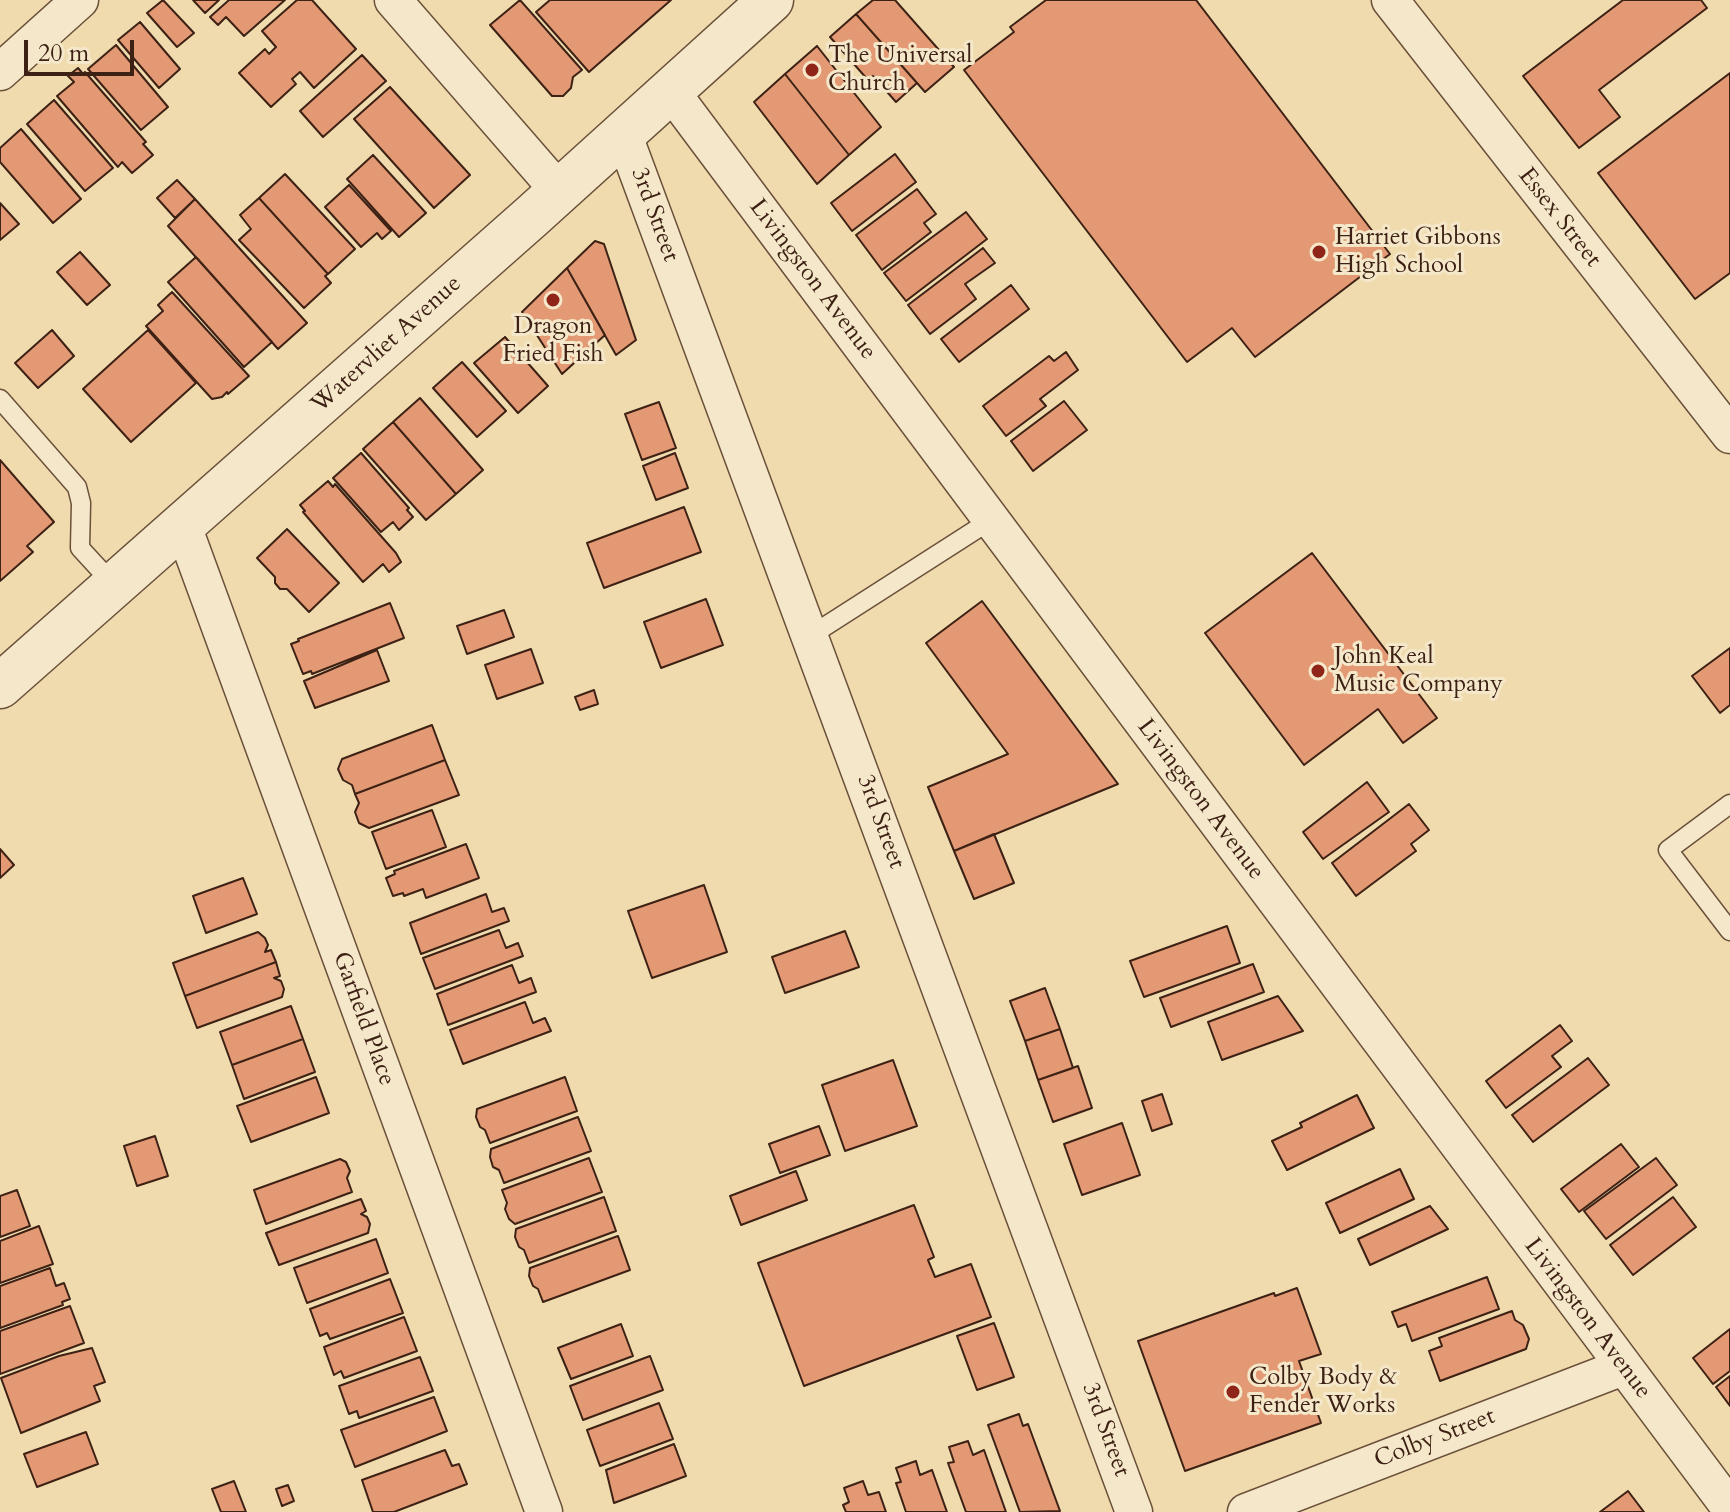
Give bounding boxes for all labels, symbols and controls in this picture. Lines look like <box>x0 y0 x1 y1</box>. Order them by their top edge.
scale bar <box>28 24 138 74</box>
text: 20 m <box>38 37 89 70</box>
place label: The Universal Church <box>828 42 972 98</box>
marker: The Universal Church <box>803 61 821 79</box>
street label: Essex Street <box>1511 163 1607 273</box>
street label: 3rd Street <box>624 164 684 266</box>
street label: Livingston Avenue <box>742 194 882 366</box>
place label: Harriet Gibbons High School <box>1335 224 1501 280</box>
marker: Harriet Gibbons High School <box>1310 243 1328 261</box>
street label: Watervliet Avenue <box>306 270 468 420</box>
marker: Dragon Fried Fish <box>544 291 562 309</box>
place label: Dragon Fried Fish <box>503 313 603 369</box>
place label: John Keal Music Company <box>1334 643 1503 699</box>
marker: John Keal Music Company <box>1309 662 1327 680</box>
street label: Livingston Avenue <box>1130 714 1270 886</box>
street label: 3rd Street <box>850 771 910 873</box>
street label: Garfield Place <box>325 948 401 1090</box>
street label: Livingston Avenue <box>1517 1233 1657 1405</box>
place label: Colby Body & Fender Works <box>1249 1364 1397 1420</box>
street label: 3rd Street <box>1075 1379 1135 1481</box>
marker: Colby Body & Fender Works <box>1224 1383 1242 1401</box>
street label: Colby Street <box>1370 1403 1500 1475</box>

